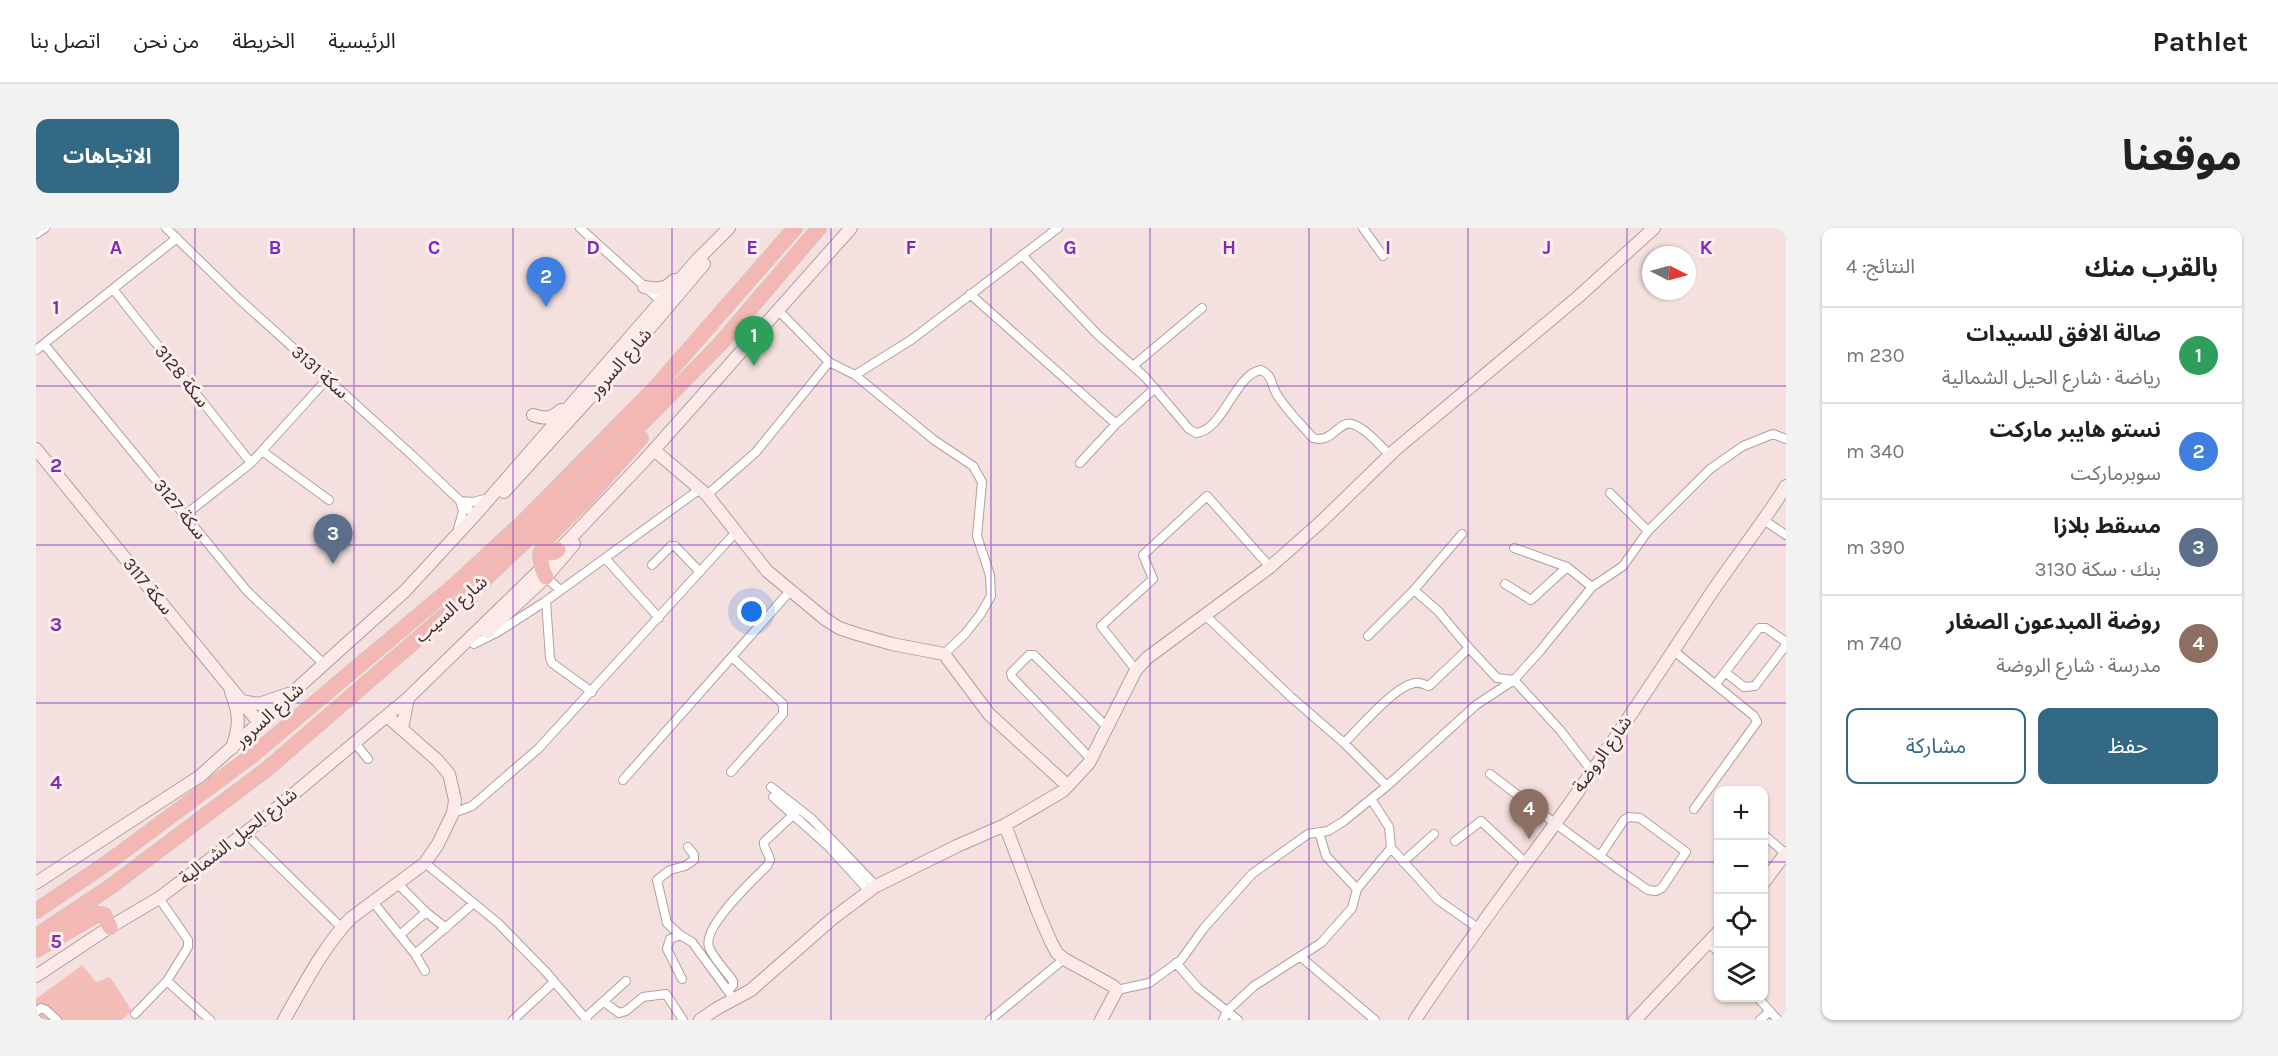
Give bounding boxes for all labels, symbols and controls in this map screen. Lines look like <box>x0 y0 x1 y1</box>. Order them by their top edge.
text: Pathlet <box>2152 25 2248 58</box>
text: اتصل بنا <box>30 29 101 53</box>
text: من نحن <box>134 29 199 53</box>
text: الخريطة <box>232 29 295 53</box>
text: الرئيسية <box>328 29 396 53</box>
button: الاتجاهات <box>36 119 179 193</box>
text: موقعنا <box>2122 131 2242 181</box>
text: A <box>110 236 123 259</box>
text: B <box>269 236 281 259</box>
text: C <box>428 236 440 259</box>
text: D <box>586 236 600 259</box>
text: E <box>746 236 758 259</box>
text: F <box>906 236 917 259</box>
text: G <box>1063 236 1077 259</box>
text: H <box>1222 236 1236 259</box>
text: I <box>1385 236 1391 259</box>
text: J <box>1543 236 1551 259</box>
text: K <box>1699 236 1713 259</box>
north arrow <box>1642 246 1696 300</box>
text: بالقرب منك <box>2085 252 2218 283</box>
text: النتائج: 4 <box>1846 255 1915 278</box>
pin: 2 <box>526 257 566 307</box>
text: 1 <box>52 296 60 319</box>
pin: 1 <box>734 316 774 366</box>
text: صالة الافق للسيدات <box>1966 321 2161 347</box>
street label: شارع السرور <box>583 324 659 405</box>
street label: سكة 3128 <box>150 340 214 412</box>
street label: سكة 3131 <box>287 341 353 403</box>
text: 230 m <box>1846 344 1905 367</box>
text: 1 <box>2195 344 2202 367</box>
text: رياضة · شارع الحيل الشمالية <box>1942 366 2161 389</box>
text: نستو هايبر ماركت <box>1990 417 2161 443</box>
text: 340 m <box>1846 440 1904 463</box>
text: 2 <box>2192 440 2205 463</box>
text: 2 <box>50 454 62 477</box>
text: سوبرماركت <box>2070 462 2161 485</box>
street label: سكة 3127 <box>149 474 211 544</box>
text: مسقط بلازا <box>2053 513 2161 539</box>
pin: 3 <box>314 514 352 564</box>
text: 390 m <box>1846 536 1905 559</box>
text: 3 <box>2192 536 2205 559</box>
street label: سكة 3117 <box>118 553 178 619</box>
text: بنك · سكة 3130 <box>2035 558 2161 581</box>
street label: شارع السيب <box>410 571 494 650</box>
your location <box>737 597 766 626</box>
text: روضة المبدعون الصغار <box>1946 609 2161 635</box>
text: 3 <box>50 613 62 636</box>
text: 740 m <box>1846 632 1902 655</box>
text: 4 <box>2193 632 2204 655</box>
text: مدرسة · شارع الروضة <box>1996 654 2161 677</box>
street label: شارع السرور <box>229 678 310 755</box>
button: مشاركة <box>1846 708 2026 784</box>
button: حفظ <box>2038 708 2218 784</box>
street label: شارع الروضة <box>1568 711 1639 798</box>
text: 4 <box>50 771 62 794</box>
street label: شارع الحيل الشمالية <box>175 783 303 891</box>
map controls <box>1714 786 1768 1002</box>
button: + <box>1714 786 1768 840</box>
pin: 4 <box>1510 790 1548 839</box>
button: − <box>1714 840 1768 894</box>
button: locate <box>1714 894 1768 948</box>
text: 5 <box>50 930 62 953</box>
button: layers <box>1714 948 1768 1002</box>

